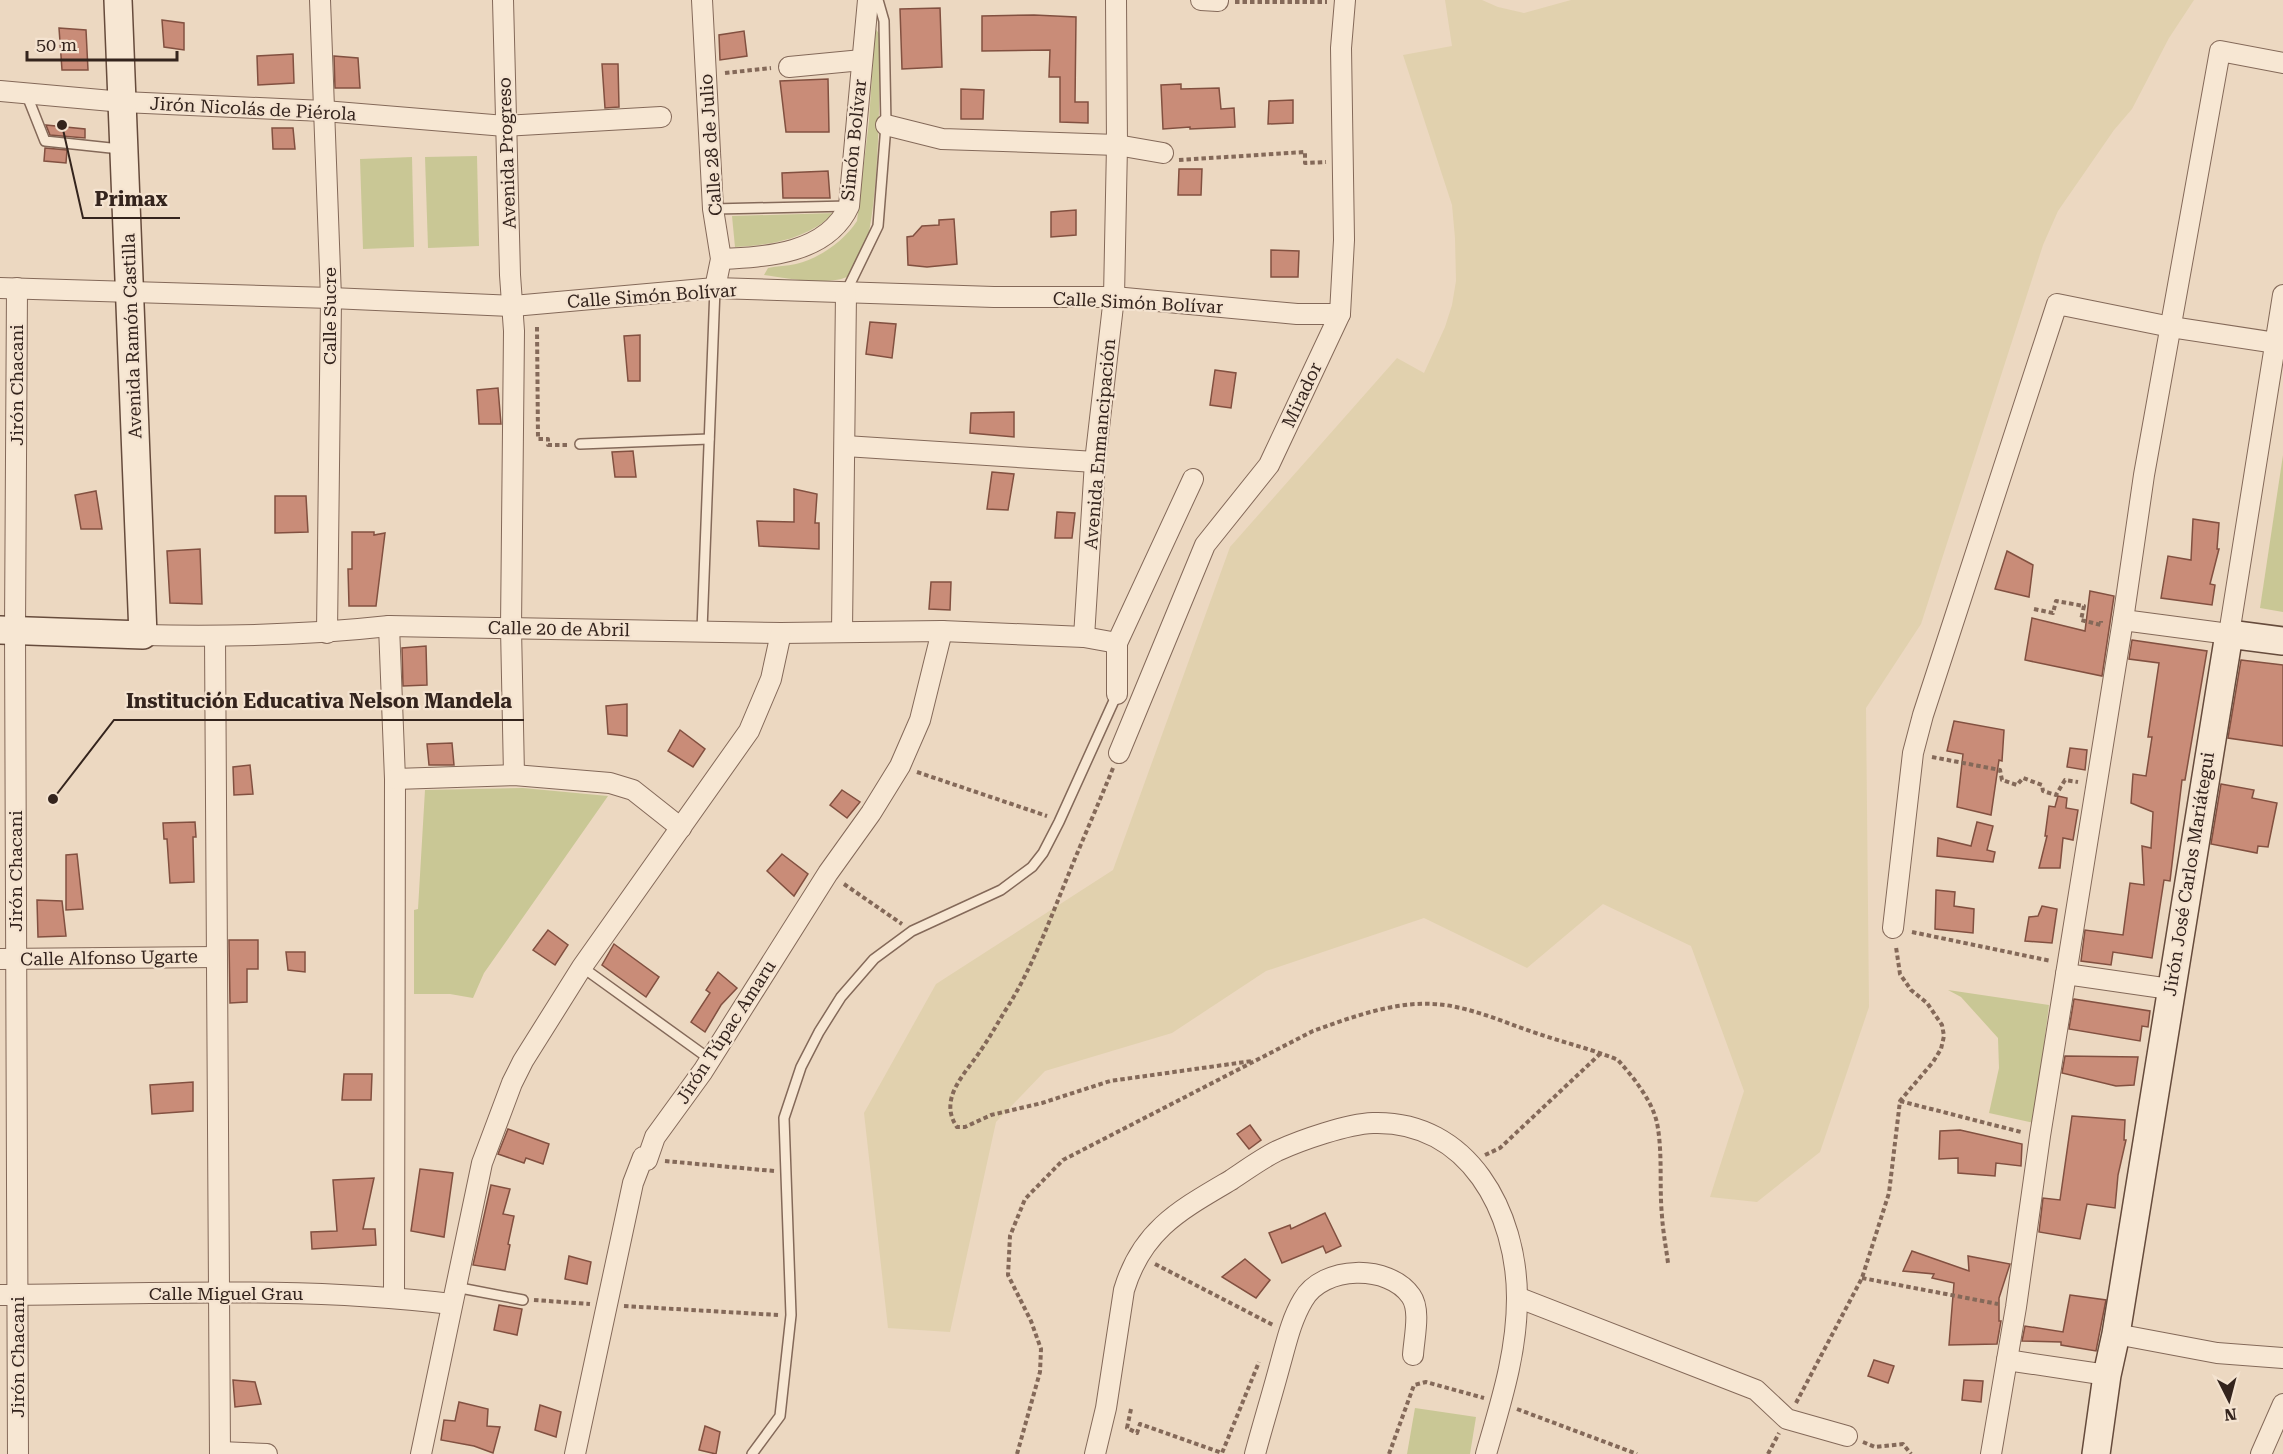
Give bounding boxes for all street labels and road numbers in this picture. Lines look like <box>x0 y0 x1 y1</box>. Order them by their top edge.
street label: Calle 28 de Julio <box>695 73 726 217</box>
street label: Avenida Progreso <box>493 77 520 229</box>
street label: Simón Bolívar <box>837 78 870 202</box>
street label: Jirón Nicolás de Piérola <box>149 93 357 124</box>
street label: Avenida Ramón Castilla <box>117 233 146 439</box>
street label: Calle Sucre <box>319 267 340 365</box>
street label: Calle Simón Bolívar <box>566 279 738 312</box>
street label: Calle Simón Bolívar <box>1052 288 1224 317</box>
street label: Jirón Chacani <box>6 324 27 446</box>
street label: Avenida Enmancipación <box>1080 337 1119 550</box>
street label: Mirador <box>1277 359 1326 431</box>
street label: Calle 20 de Abril <box>488 617 631 640</box>
street label: Jirón José Carlos Mariátegui <box>2159 750 2218 998</box>
street label: Jirón Chacani <box>5 810 26 932</box>
street label: Calle Alfonso Ugarte <box>20 945 198 970</box>
street label: Jirón Túpac Amaru <box>671 956 780 1107</box>
street label: Calle Miguel Grau <box>149 1283 303 1304</box>
street label: Jirón Chacani <box>7 1296 28 1418</box>

